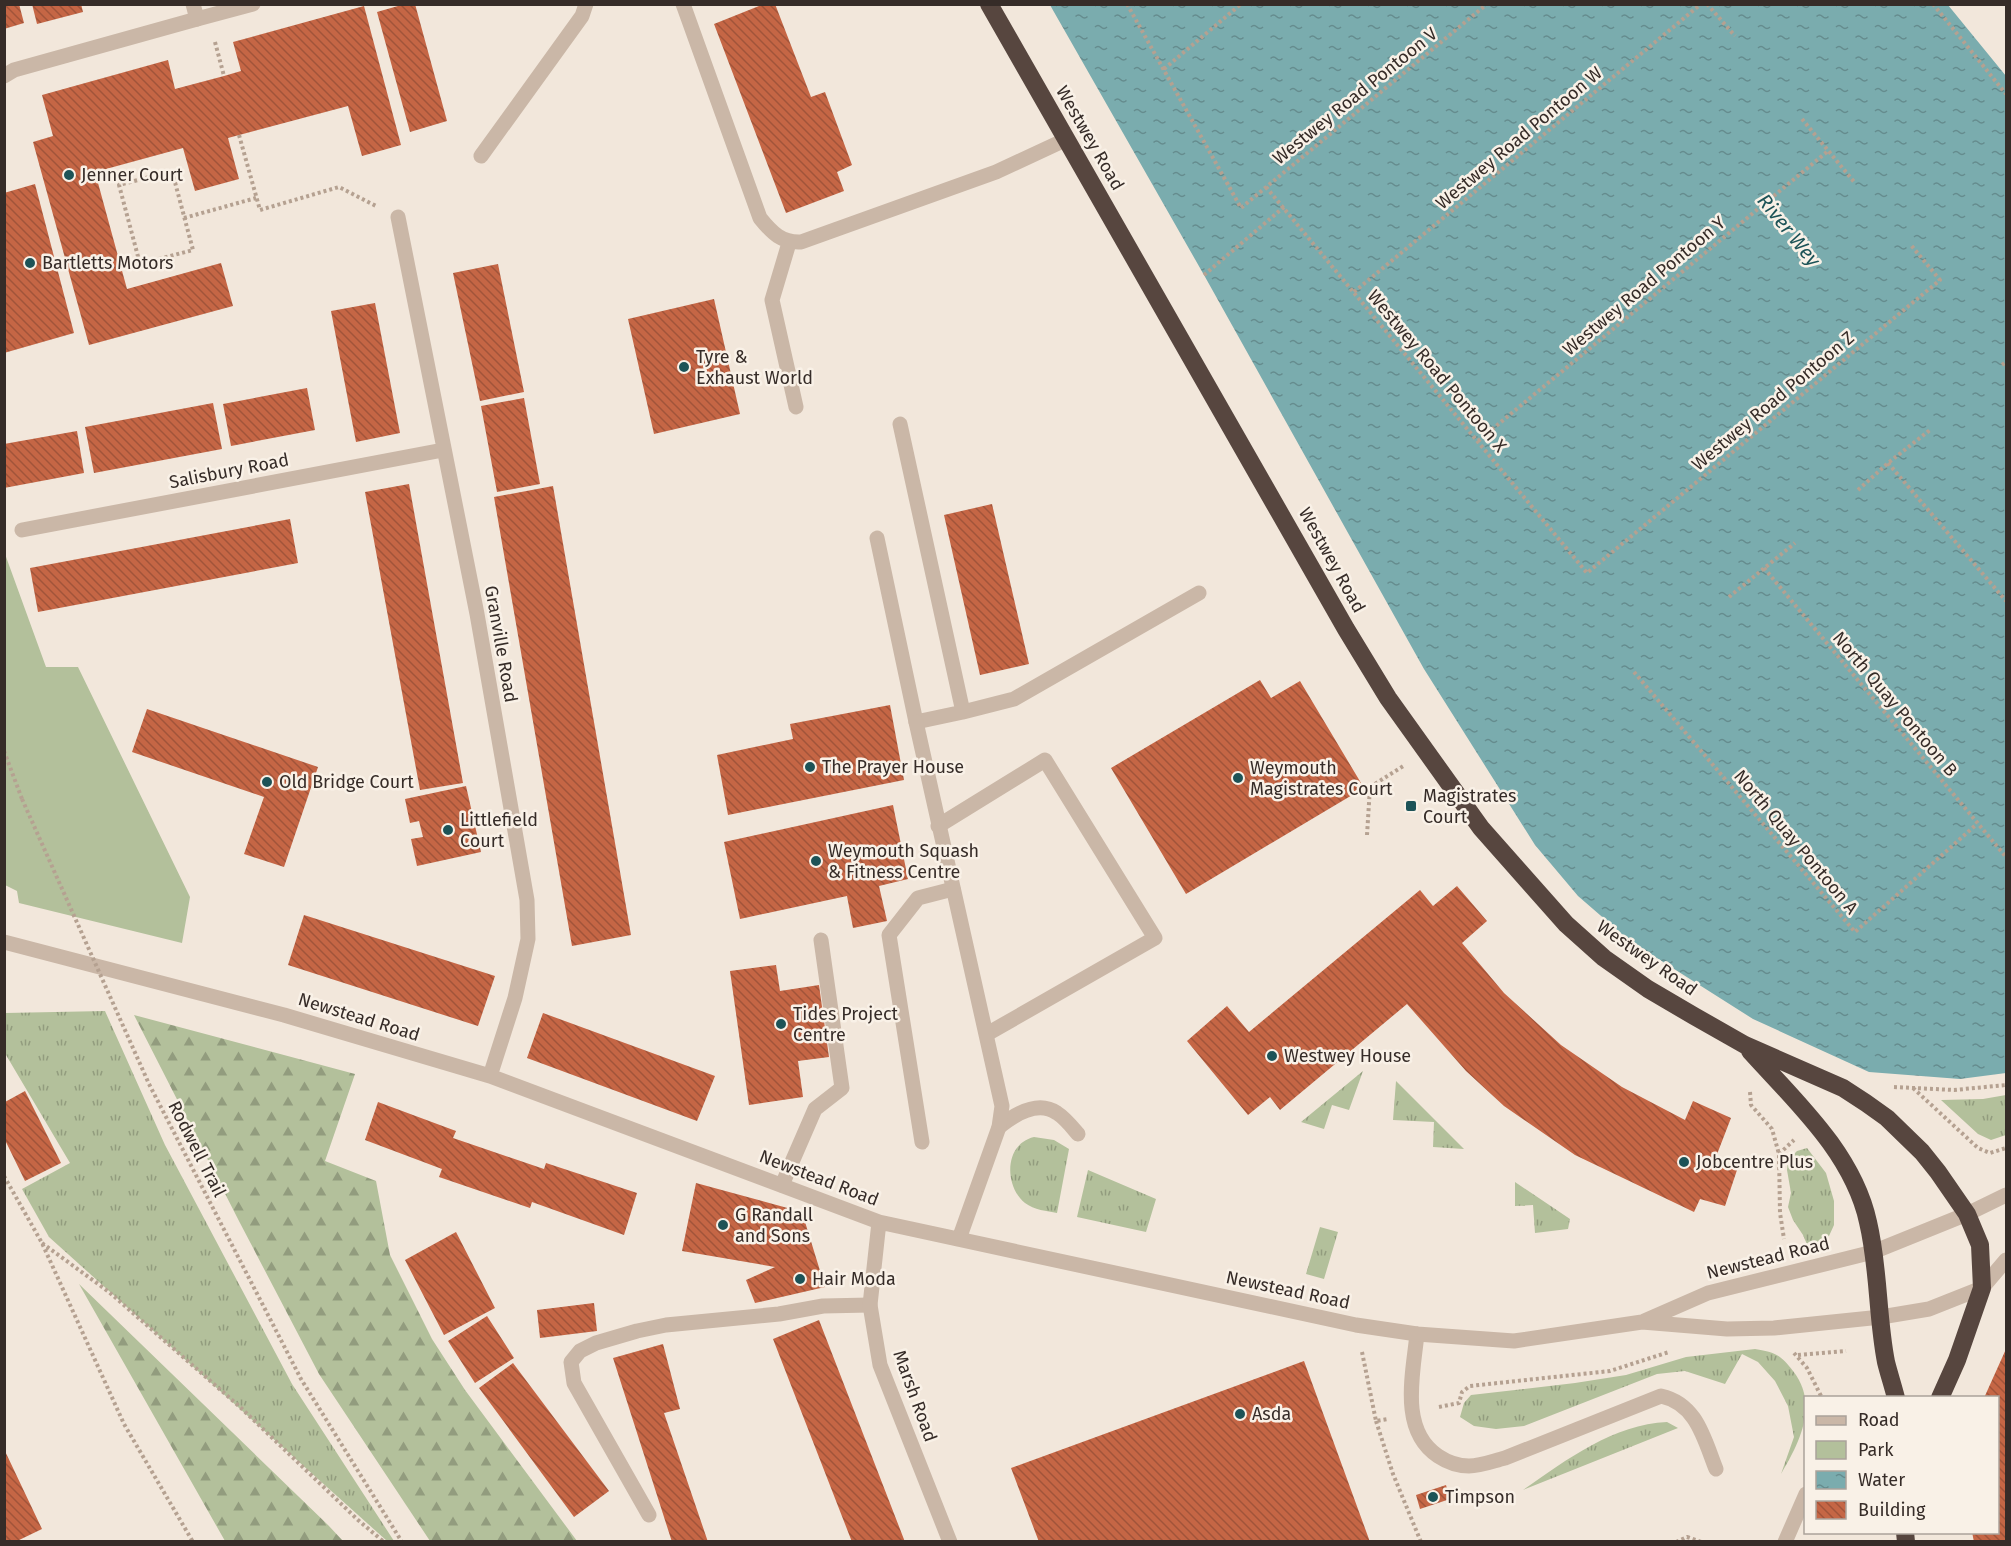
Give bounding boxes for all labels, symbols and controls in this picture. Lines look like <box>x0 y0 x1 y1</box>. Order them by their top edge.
street label: Westwey Road Pontoon V <box>1268 23 1442 169</box>
street label: Westwey Road Pontoon W <box>1431 62 1607 214</box>
street label: Westwey Road <box>1051 82 1129 194</box>
place label: Jenner Court <box>81 164 184 186</box>
marker: Jenner Court <box>62 168 76 182</box>
water label: River Wey <box>1752 189 1826 272</box>
street label: Westwey Road Pontoon Y <box>1558 211 1730 360</box>
place label: Bartletts Motors <box>42 252 174 274</box>
marker: Bartletts Motors <box>23 256 37 270</box>
street label: Westwey Road Pontoon X <box>1363 285 1512 457</box>
street label: Westwey Road Pontoon Z <box>1687 327 1859 475</box>
place label: Tyre & Exhaust World <box>696 346 813 389</box>
marker: Tyre & Exhaust World <box>677 360 691 374</box>
street label: Salisbury Road <box>167 449 291 493</box>
street label: Westwey Road <box>1294 503 1370 617</box>
street label: Granville Road <box>480 584 522 704</box>
street label: North Quay Pontoon B <box>1828 627 1962 781</box>
place label: The Prayer House <box>822 756 964 778</box>
place label: Weymouth Magistrates Court <box>1250 757 1393 800</box>
marker: The Prayer House <box>803 760 817 774</box>
street label: North Quay Pontoon A <box>1729 765 1863 919</box>
place label: Old Bridge Court <box>279 771 414 793</box>
marker: Weymouth Magistrates Court <box>1231 771 1245 785</box>
marker: Old Bridge Court <box>260 775 274 789</box>
place label: Magistrates Court <box>1423 785 1517 828</box>
marker: Magistrates Court <box>1404 799 1418 813</box>
place label: Littlefield Court <box>460 809 538 852</box>
marker: Littlefield Court <box>441 823 455 837</box>
place label: Weymouth Squash & Fitness Centre <box>828 840 979 883</box>
marker: Weymouth Squash & Fitness Centre <box>809 854 823 868</box>
street label: Westwey Road <box>1593 915 1701 1001</box>
street label: Newstead Road <box>295 988 423 1046</box>
place label: Tides Project Centre <box>793 1003 899 1046</box>
marker: Tides Project Centre <box>774 1017 788 1031</box>
place label: Westwey House <box>1284 1045 1411 1067</box>
marker: Westwey House <box>1265 1049 1279 1063</box>
street label: Rodwell Trail <box>163 1097 231 1201</box>
street label: Newstead Road <box>756 1145 882 1211</box>
place label: Jobcentre Plus <box>1696 1151 1813 1173</box>
marker: Jobcentre Plus <box>1677 1155 1691 1169</box>
place label: G Randall and Sons <box>735 1204 813 1247</box>
marker: G Randall and Sons <box>716 1218 730 1232</box>
street label: Newstead Road <box>1704 1232 1832 1284</box>
street label: Newstead Road <box>1224 1266 1352 1314</box>
place label: Hair Moda <box>812 1268 896 1290</box>
marker: Hair Moda <box>793 1272 807 1286</box>
street label: Marsh Road <box>888 1347 942 1445</box>
legend <box>1804 1396 1999 1534</box>
place label: Asda <box>1252 1403 1291 1425</box>
marker: Asda <box>1233 1407 1247 1421</box>
text: Road <box>1858 1409 1900 1431</box>
text: Park <box>1858 1439 1894 1461</box>
text: Water <box>1858 1469 1905 1491</box>
place label: Timpson <box>1445 1486 1515 1508</box>
marker: Timpson <box>1426 1490 1440 1504</box>
text: Building <box>1858 1499 1926 1521</box>

